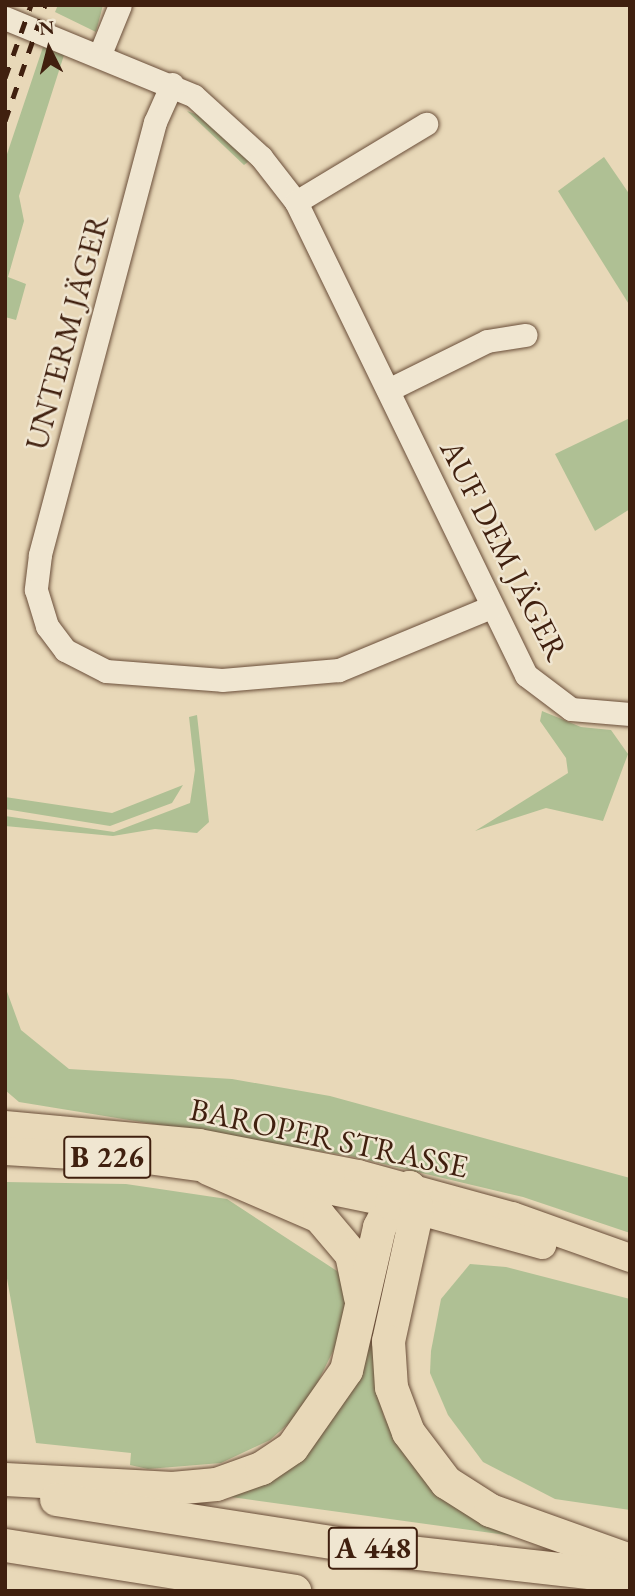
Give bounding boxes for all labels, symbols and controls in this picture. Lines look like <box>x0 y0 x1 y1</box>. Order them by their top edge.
north arrow <box>14 14 84 84</box>
text: N <box>38 14 56 41</box>
street label: UNTERM JÄGER <box>17 210 117 454</box>
street label: AUF DEM JÄGER <box>432 433 576 667</box>
street label: BAROPER STRASSE <box>186 1090 472 1186</box>
road number: B 226 <box>63 1130 151 1184</box>
road number: A 448 <box>328 1522 418 1574</box>

